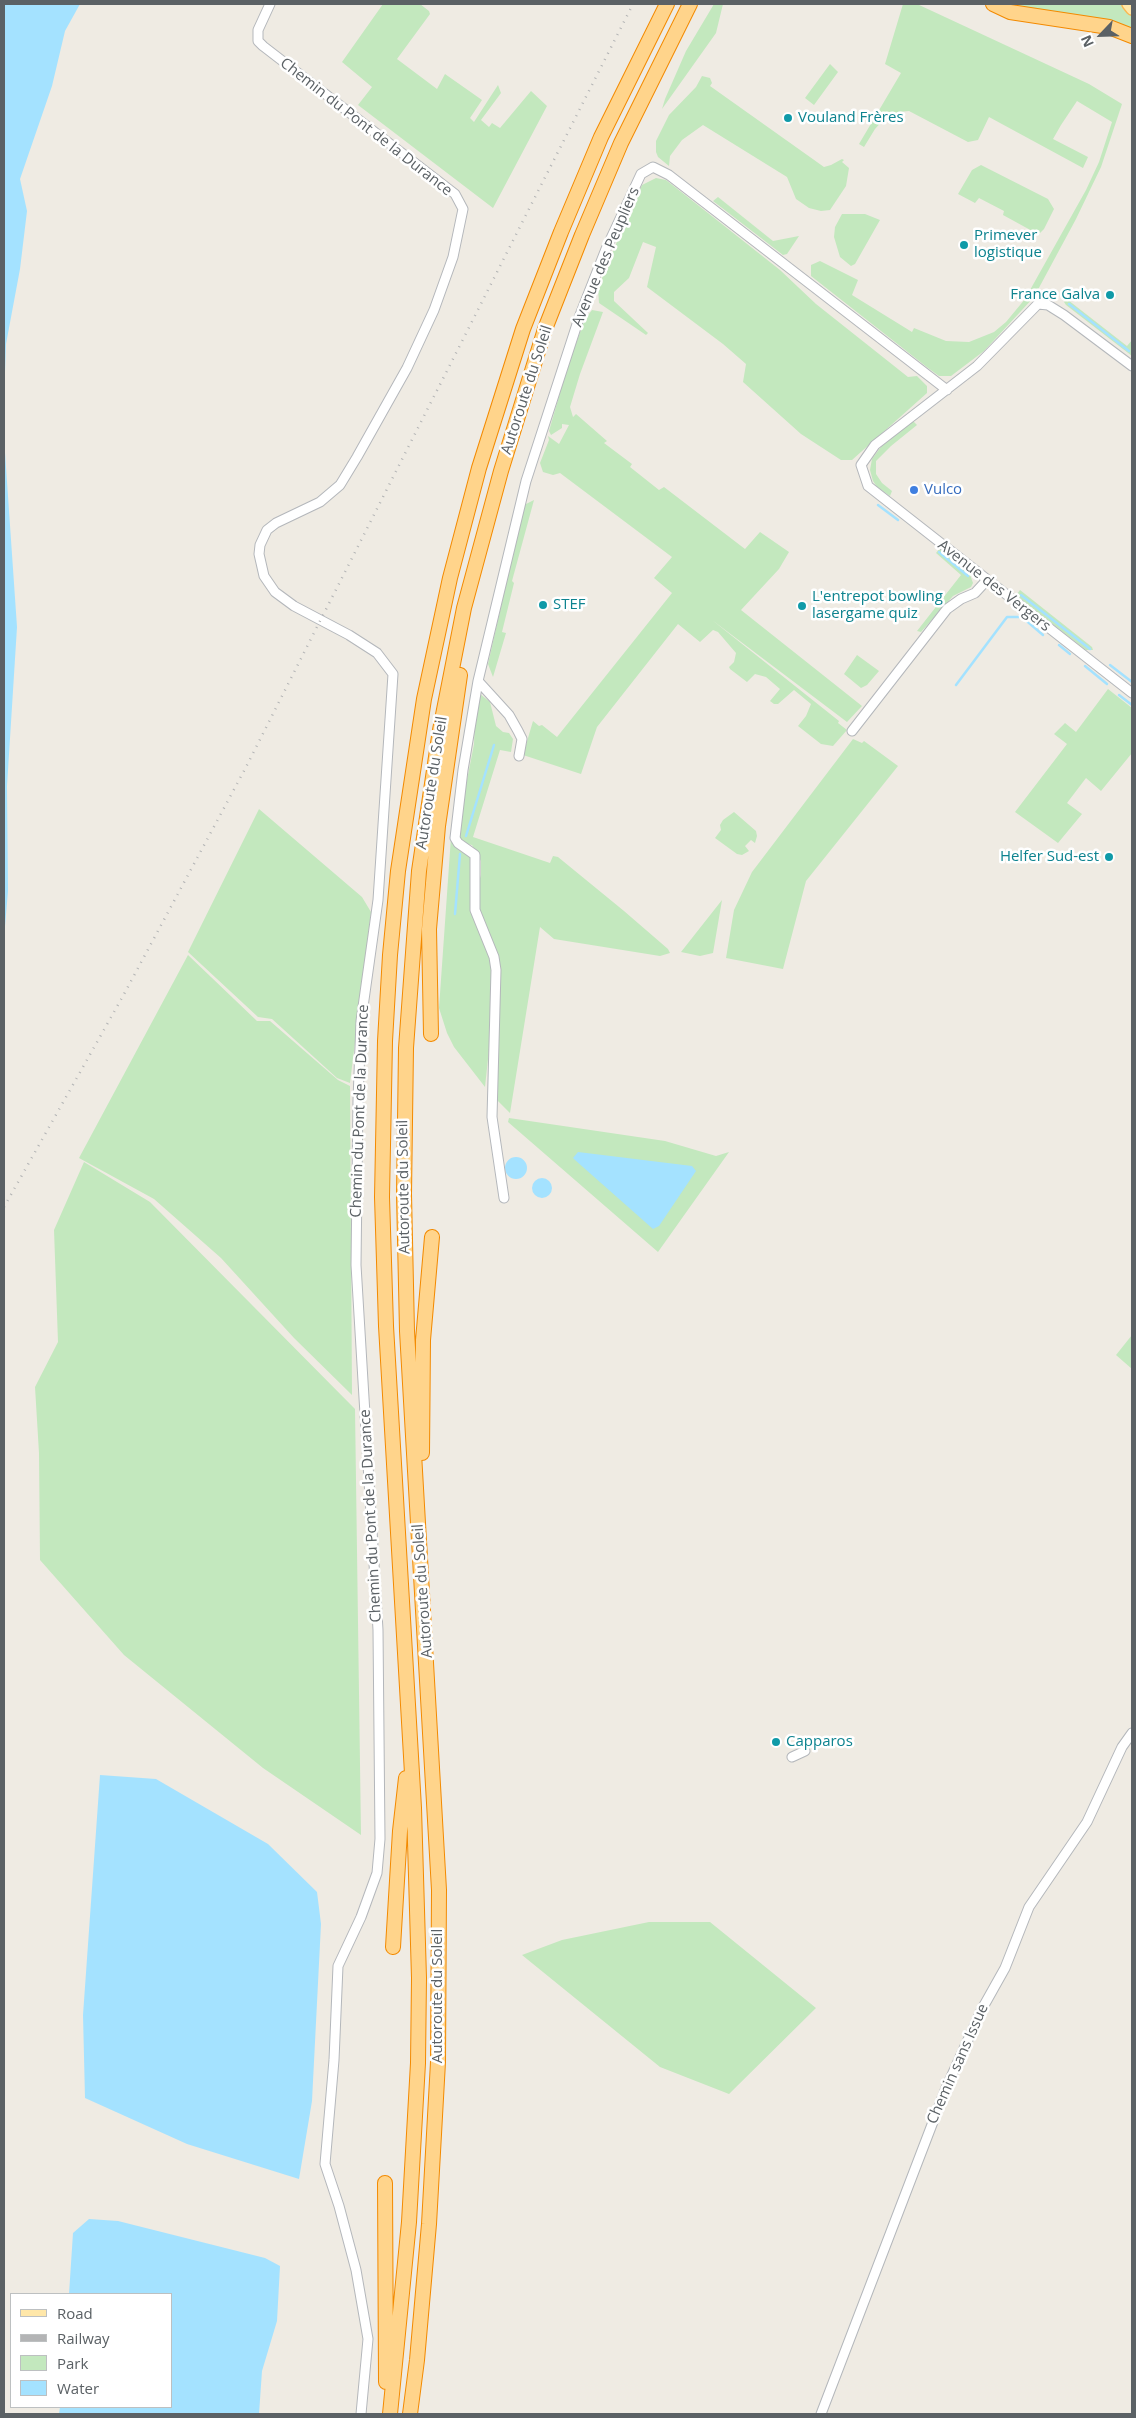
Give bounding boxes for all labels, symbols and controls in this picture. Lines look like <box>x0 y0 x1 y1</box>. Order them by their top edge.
north arrow <box>1076 10 1126 60</box>
text: N <box>1076 32 1098 50</box>
street label: Chemin du Pont de la Durance <box>276 54 456 200</box>
place label: Vouland Frères <box>798 109 904 127</box>
marker: Vouland Frères <box>782 112 794 124</box>
street label: Avenue des Peupliers <box>568 185 644 329</box>
place label: Primever logistique <box>974 227 1042 262</box>
marker: Primever logistique <box>958 239 970 251</box>
place label: France Galva <box>1010 286 1100 304</box>
marker: France Galva <box>1104 289 1116 301</box>
street label: Autoroute du Soleil <box>498 323 556 457</box>
place label: Vulco <box>924 481 962 499</box>
marker: Vulco <box>908 484 920 496</box>
street label: Avenue des Vergers <box>934 536 1054 636</box>
place label: L'entrepot bowling lasergame quiz <box>812 588 943 623</box>
place label: STEF <box>553 596 586 614</box>
marker: STEF <box>537 599 549 611</box>
marker: L'entrepot bowling lasergame quiz <box>796 600 808 612</box>
street label: Autoroute du Soleil <box>413 715 451 851</box>
place label: Helfer Sud-est <box>1000 848 1099 866</box>
marker: Helfer Sud-est <box>1103 851 1115 863</box>
street label: Chemin du Pont de la Durance <box>347 1004 373 1218</box>
street label: Autoroute du Soleil <box>394 1120 414 1254</box>
street label: Chemin du Pont de la Durance <box>356 1409 386 1623</box>
street label: Autoroute du Soleil <box>409 1523 437 1659</box>
place label: Capparos <box>786 1733 853 1751</box>
marker: Capparos <box>770 1736 782 1748</box>
street label: Autoroute du Soleil <box>429 1929 447 2063</box>
street label: Chemin sans Issue <box>923 2001 993 2127</box>
legend <box>10 2293 172 2408</box>
text: Road <box>57 2303 93 2323</box>
text: Railway <box>57 2328 110 2348</box>
text: Park <box>57 2353 88 2373</box>
text: Water <box>57 2378 99 2398</box>

